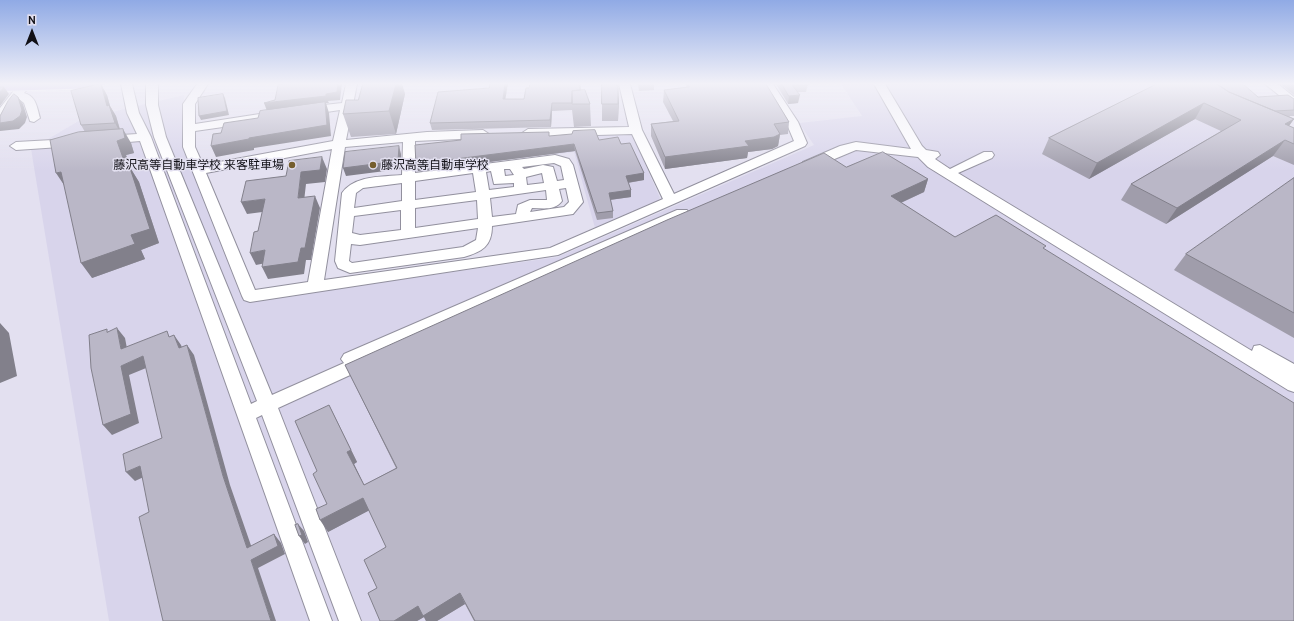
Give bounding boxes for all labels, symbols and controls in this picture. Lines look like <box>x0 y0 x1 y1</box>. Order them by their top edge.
north arrow <box>12 12 52 52</box>
text: N <box>28 13 36 27</box>
place label: 藤沢高等自動車学校 来客駐車場 <box>113 158 284 172</box>
place label: 藤沢高等自動車学校 <box>381 158 489 172</box>
marker: 藤沢高等自動車学校 来客駐車場 <box>287 160 297 170</box>
marker: 藤沢高等自動車学校 <box>368 160 378 170</box>

